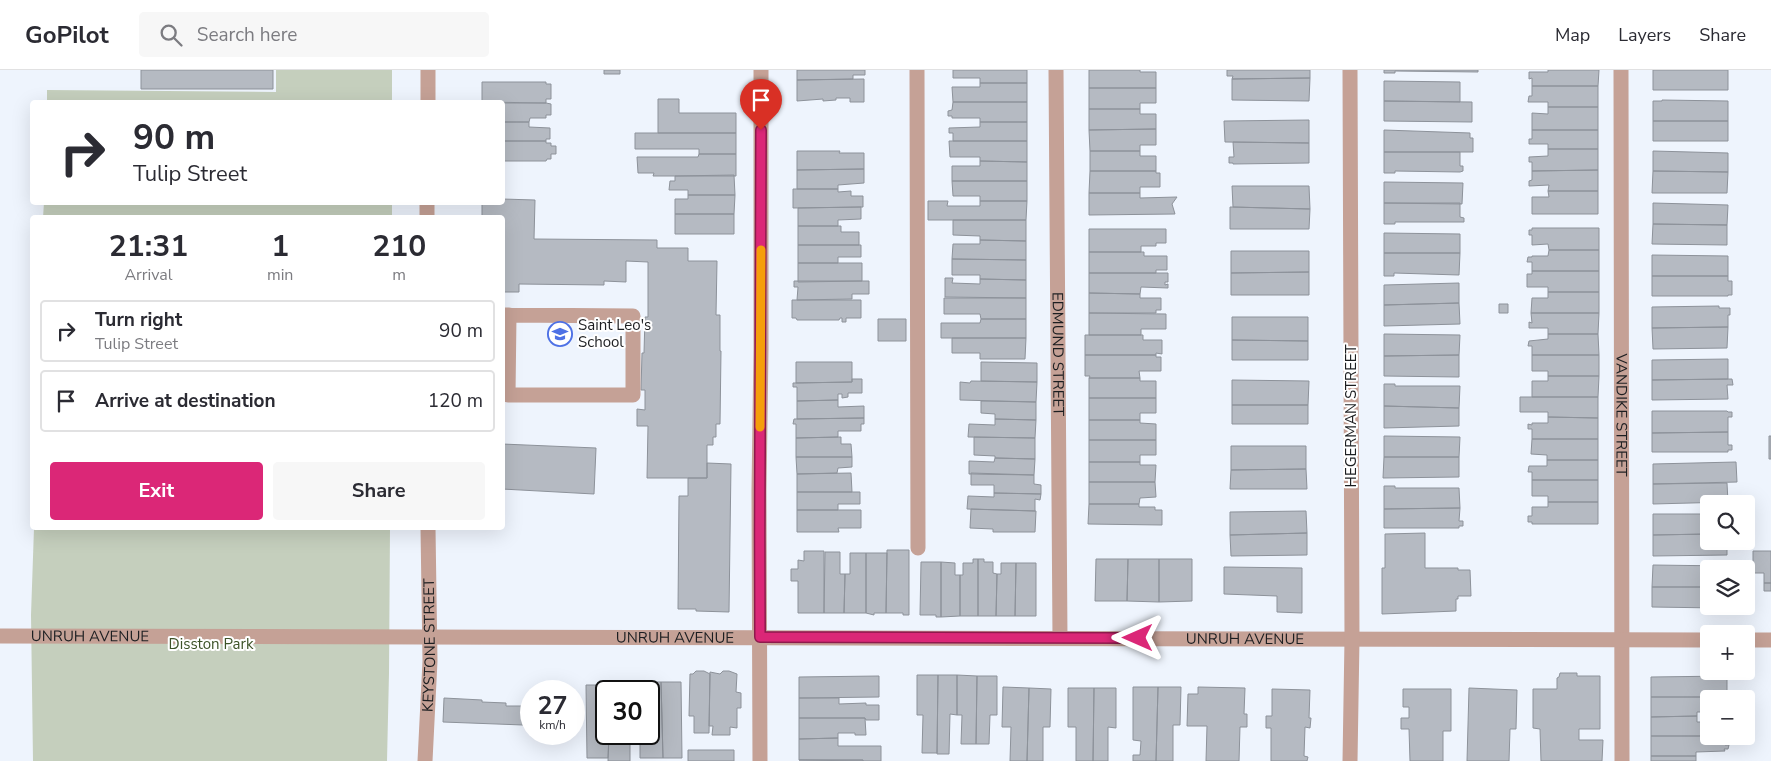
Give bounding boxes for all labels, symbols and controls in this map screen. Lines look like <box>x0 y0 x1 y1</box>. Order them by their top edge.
search box <box>139 12 489 57</box>
text: GoPilot <box>25 19 109 51</box>
icon: search <box>157 21 185 49</box>
text: Search here <box>197 22 297 48</box>
text: Map <box>1555 23 1590 47</box>
text: Layers <box>1618 23 1671 47</box>
text: Share <box>1699 23 1746 47</box>
pin <box>740 79 782 130</box>
icon: arrive <box>747 86 775 114</box>
text: 90 m <box>133 114 215 161</box>
icon: right <box>50 120 115 185</box>
text: Tulip Street <box>133 159 247 189</box>
text: 21:31 <box>109 226 188 267</box>
text: 1 <box>271 226 289 267</box>
text: 210 <box>372 226 426 267</box>
text: Arrival <box>124 264 173 286</box>
text: min <box>267 264 293 286</box>
text: m <box>392 264 406 286</box>
street label: EDMUND STREET <box>1048 292 1068 416</box>
text: Turn right <box>95 307 182 333</box>
place label: Saint Leo's School <box>578 315 651 352</box>
icon: right <box>52 317 80 345</box>
text: 90 m <box>439 318 483 344</box>
school or university icon: Saint Leo's School <box>547 321 573 347</box>
text: Tulip Street <box>95 333 178 355</box>
street label: HEGERMAN STREET <box>1341 345 1361 487</box>
street label: VANDIKE STREET <box>1611 352 1632 477</box>
icon: arrive <box>52 387 80 415</box>
text: Arrive at destination <box>95 388 276 414</box>
text: 120 m <box>428 388 483 414</box>
button: Exit <box>50 462 263 520</box>
button: Share <box>273 462 485 520</box>
map controls <box>1700 495 1755 745</box>
button: search <box>1700 495 1755 550</box>
button: layers <box>1700 560 1755 615</box>
street label: KEYSTONE STREET <box>417 578 440 712</box>
position arrow <box>1111 611 1163 663</box>
button: + <box>1700 625 1755 680</box>
street label: UNRUH AVENUE <box>31 626 149 646</box>
street label: UNRUH AVENUE <box>616 627 734 648</box>
street label: UNRUH AVENUE <box>1186 629 1304 649</box>
park label: Disston Park <box>169 634 254 654</box>
speed limit sign: 30 <box>595 680 660 745</box>
text: 27 <box>537 689 568 723</box>
button: − <box>1700 690 1755 745</box>
text: km/h <box>539 717 566 733</box>

